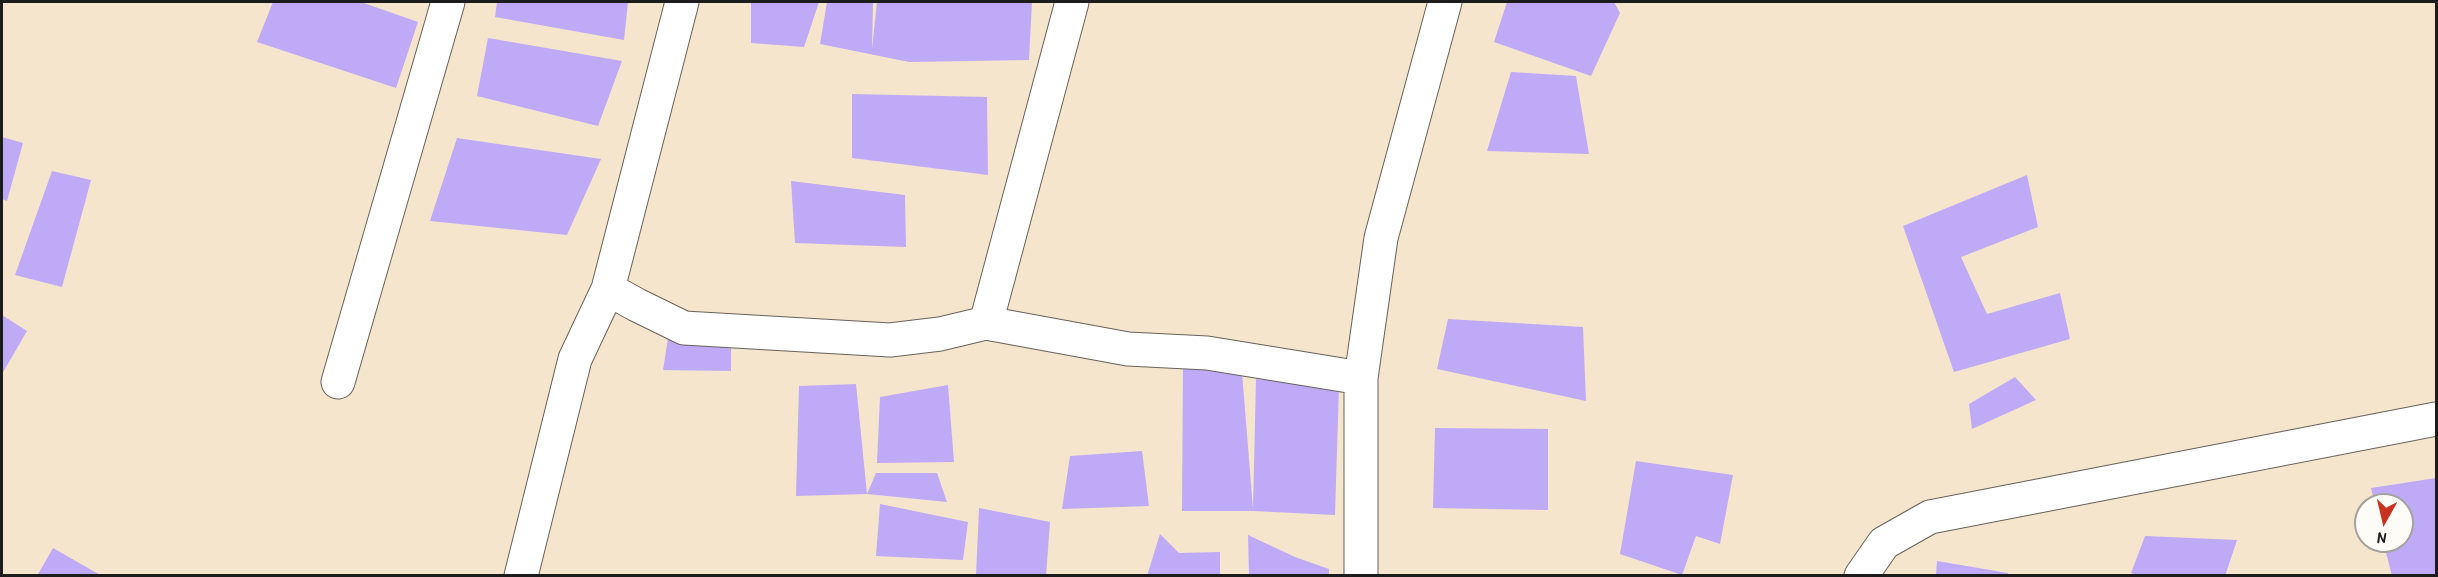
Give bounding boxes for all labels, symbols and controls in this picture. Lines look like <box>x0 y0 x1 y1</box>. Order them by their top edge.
north arrow <box>2354 493 2414 553</box>
text: N <box>2376 527 2388 550</box>

